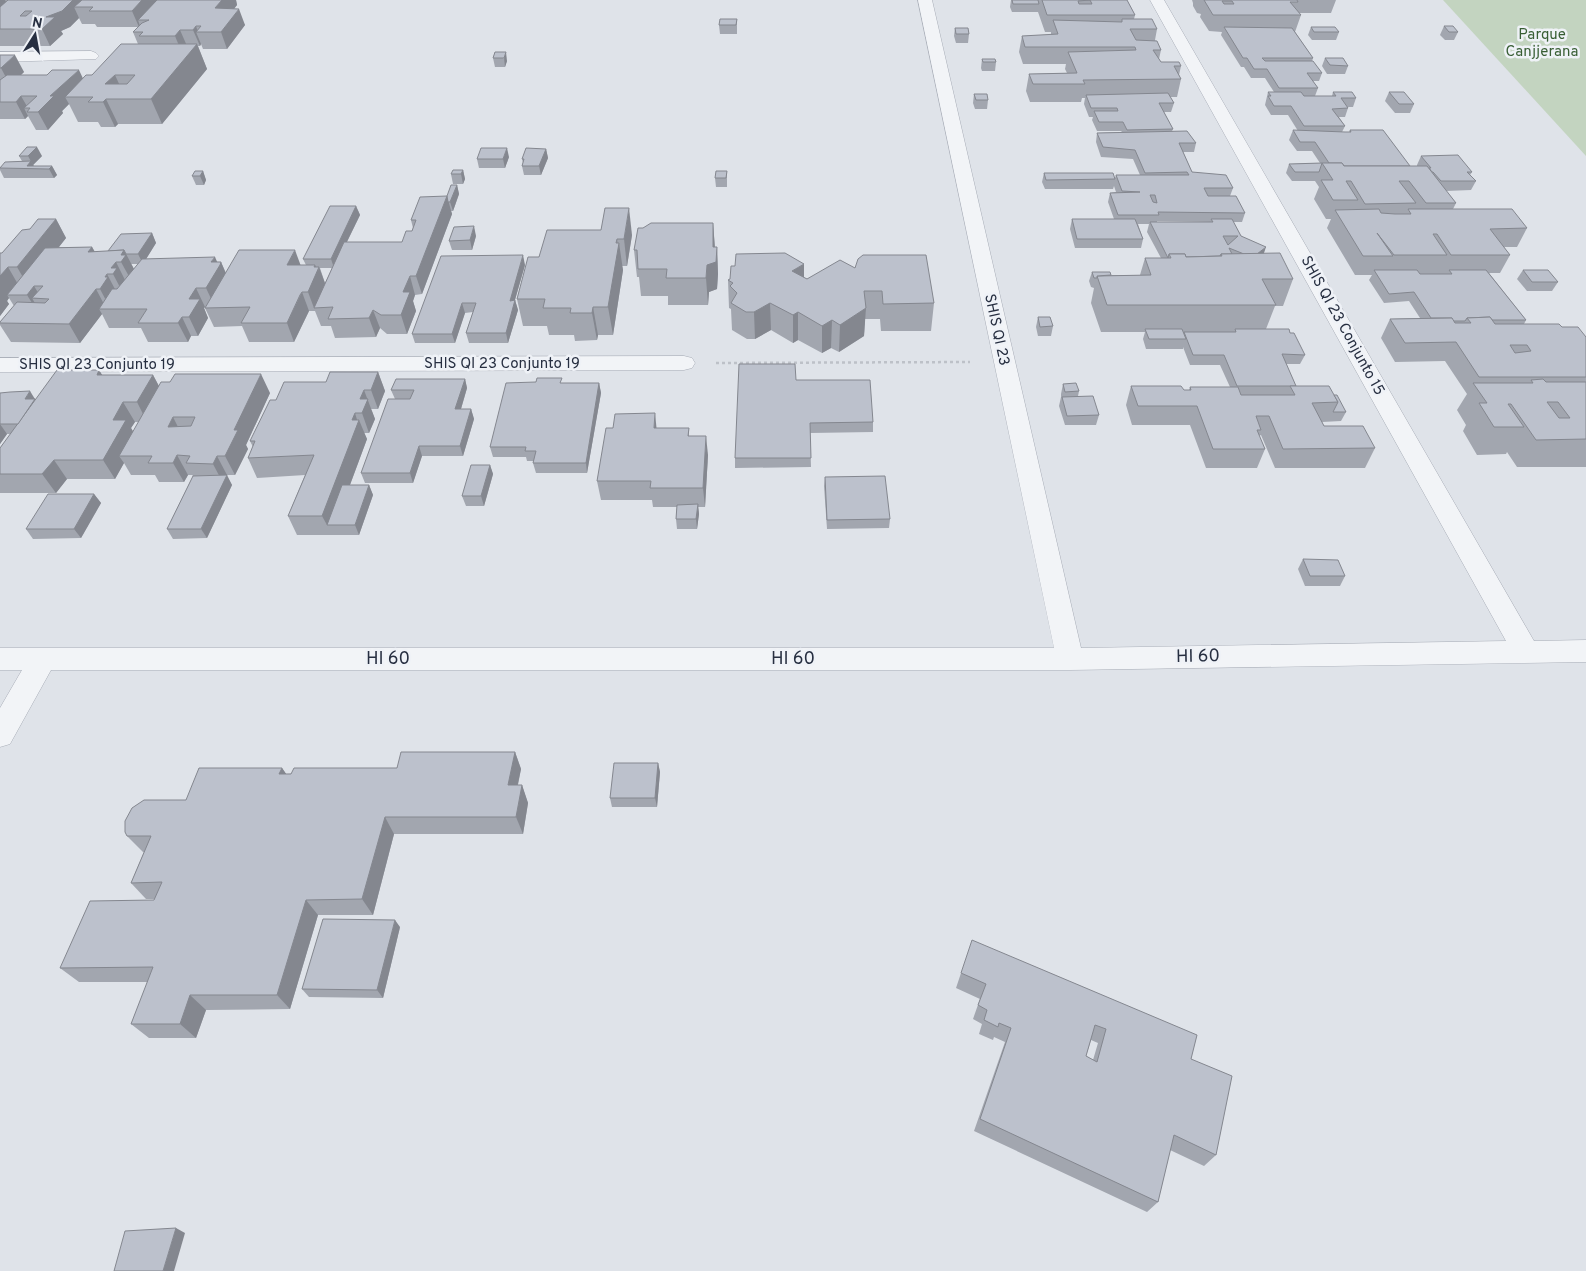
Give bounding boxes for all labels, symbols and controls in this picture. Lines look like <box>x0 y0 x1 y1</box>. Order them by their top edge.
north arrow <box>10 10 60 60</box>
text: N <box>31 14 44 33</box>
park label: Parque Canjjerana <box>1506 26 1578 62</box>
street label: SHIS QI 23 Conjunto 15 <box>1296 253 1388 399</box>
street label: SHIS QI 23 <box>979 292 1013 368</box>
street label: SHIS QI 23 Conjunto 19 <box>424 355 580 374</box>
street label: SHIS QI 23 Conjunto 19 <box>19 356 175 375</box>
street label: HI 60 <box>1176 645 1220 669</box>
street label: HI 60 <box>366 648 410 671</box>
street label: HI 60 <box>771 648 815 671</box>

